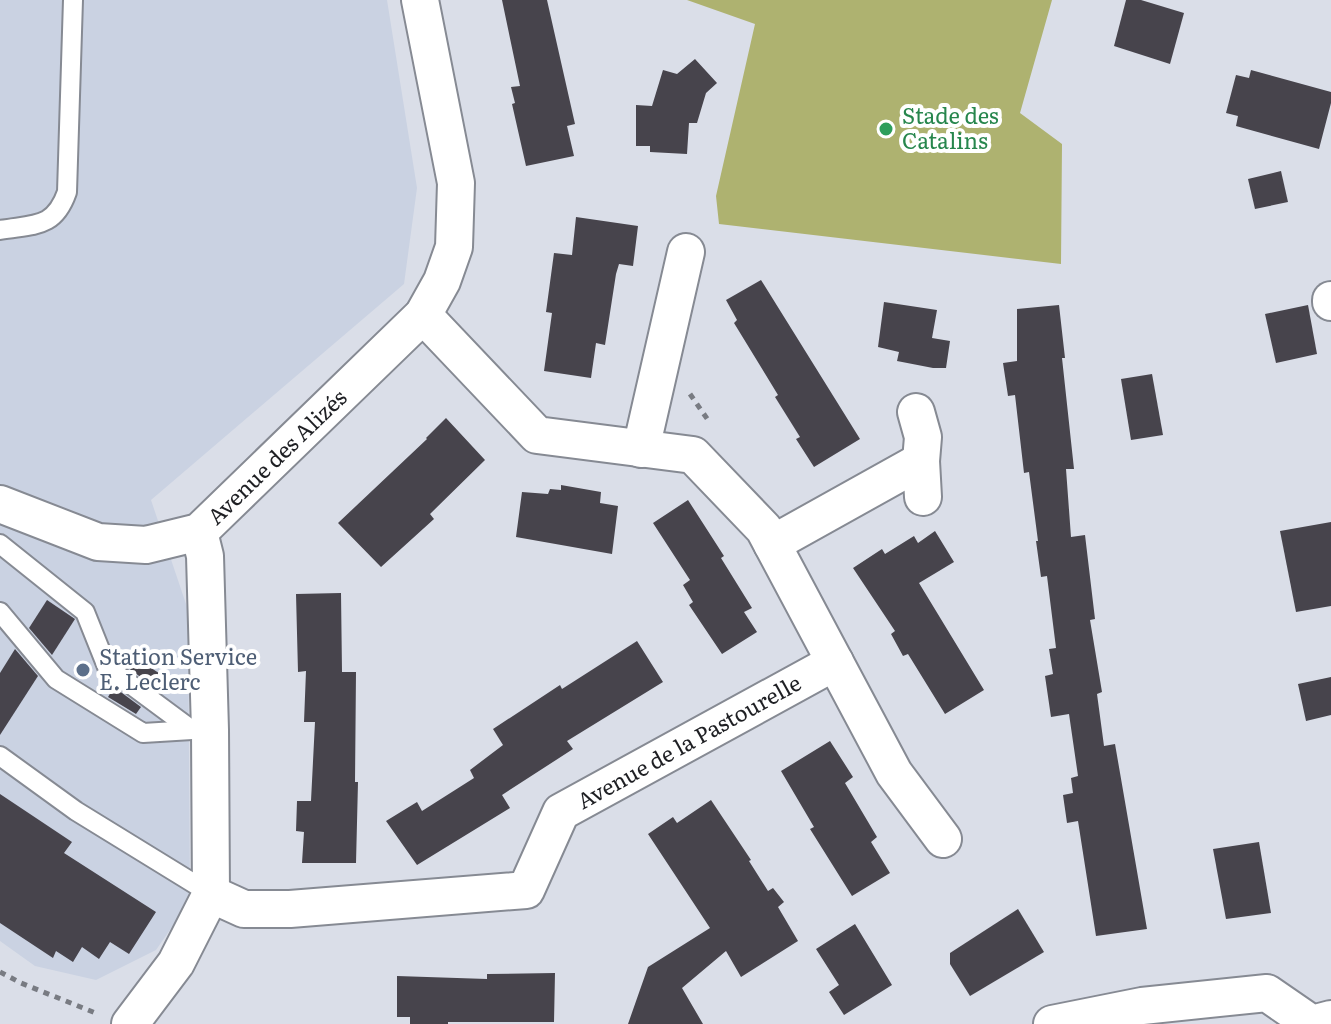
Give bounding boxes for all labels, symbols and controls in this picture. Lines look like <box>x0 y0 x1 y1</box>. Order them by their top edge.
place label: Stade des Catalins <box>902 98 999 156</box>
marker: Stade des Catalins <box>877 120 895 138</box>
street label: Avenue des Alizés <box>199 380 353 531</box>
place label: Station Service E. Leclerc <box>99 639 257 697</box>
marker: Station Service E. Leclerc <box>74 661 92 679</box>
street label: Avenue de la Pastourelle <box>570 665 806 816</box>

